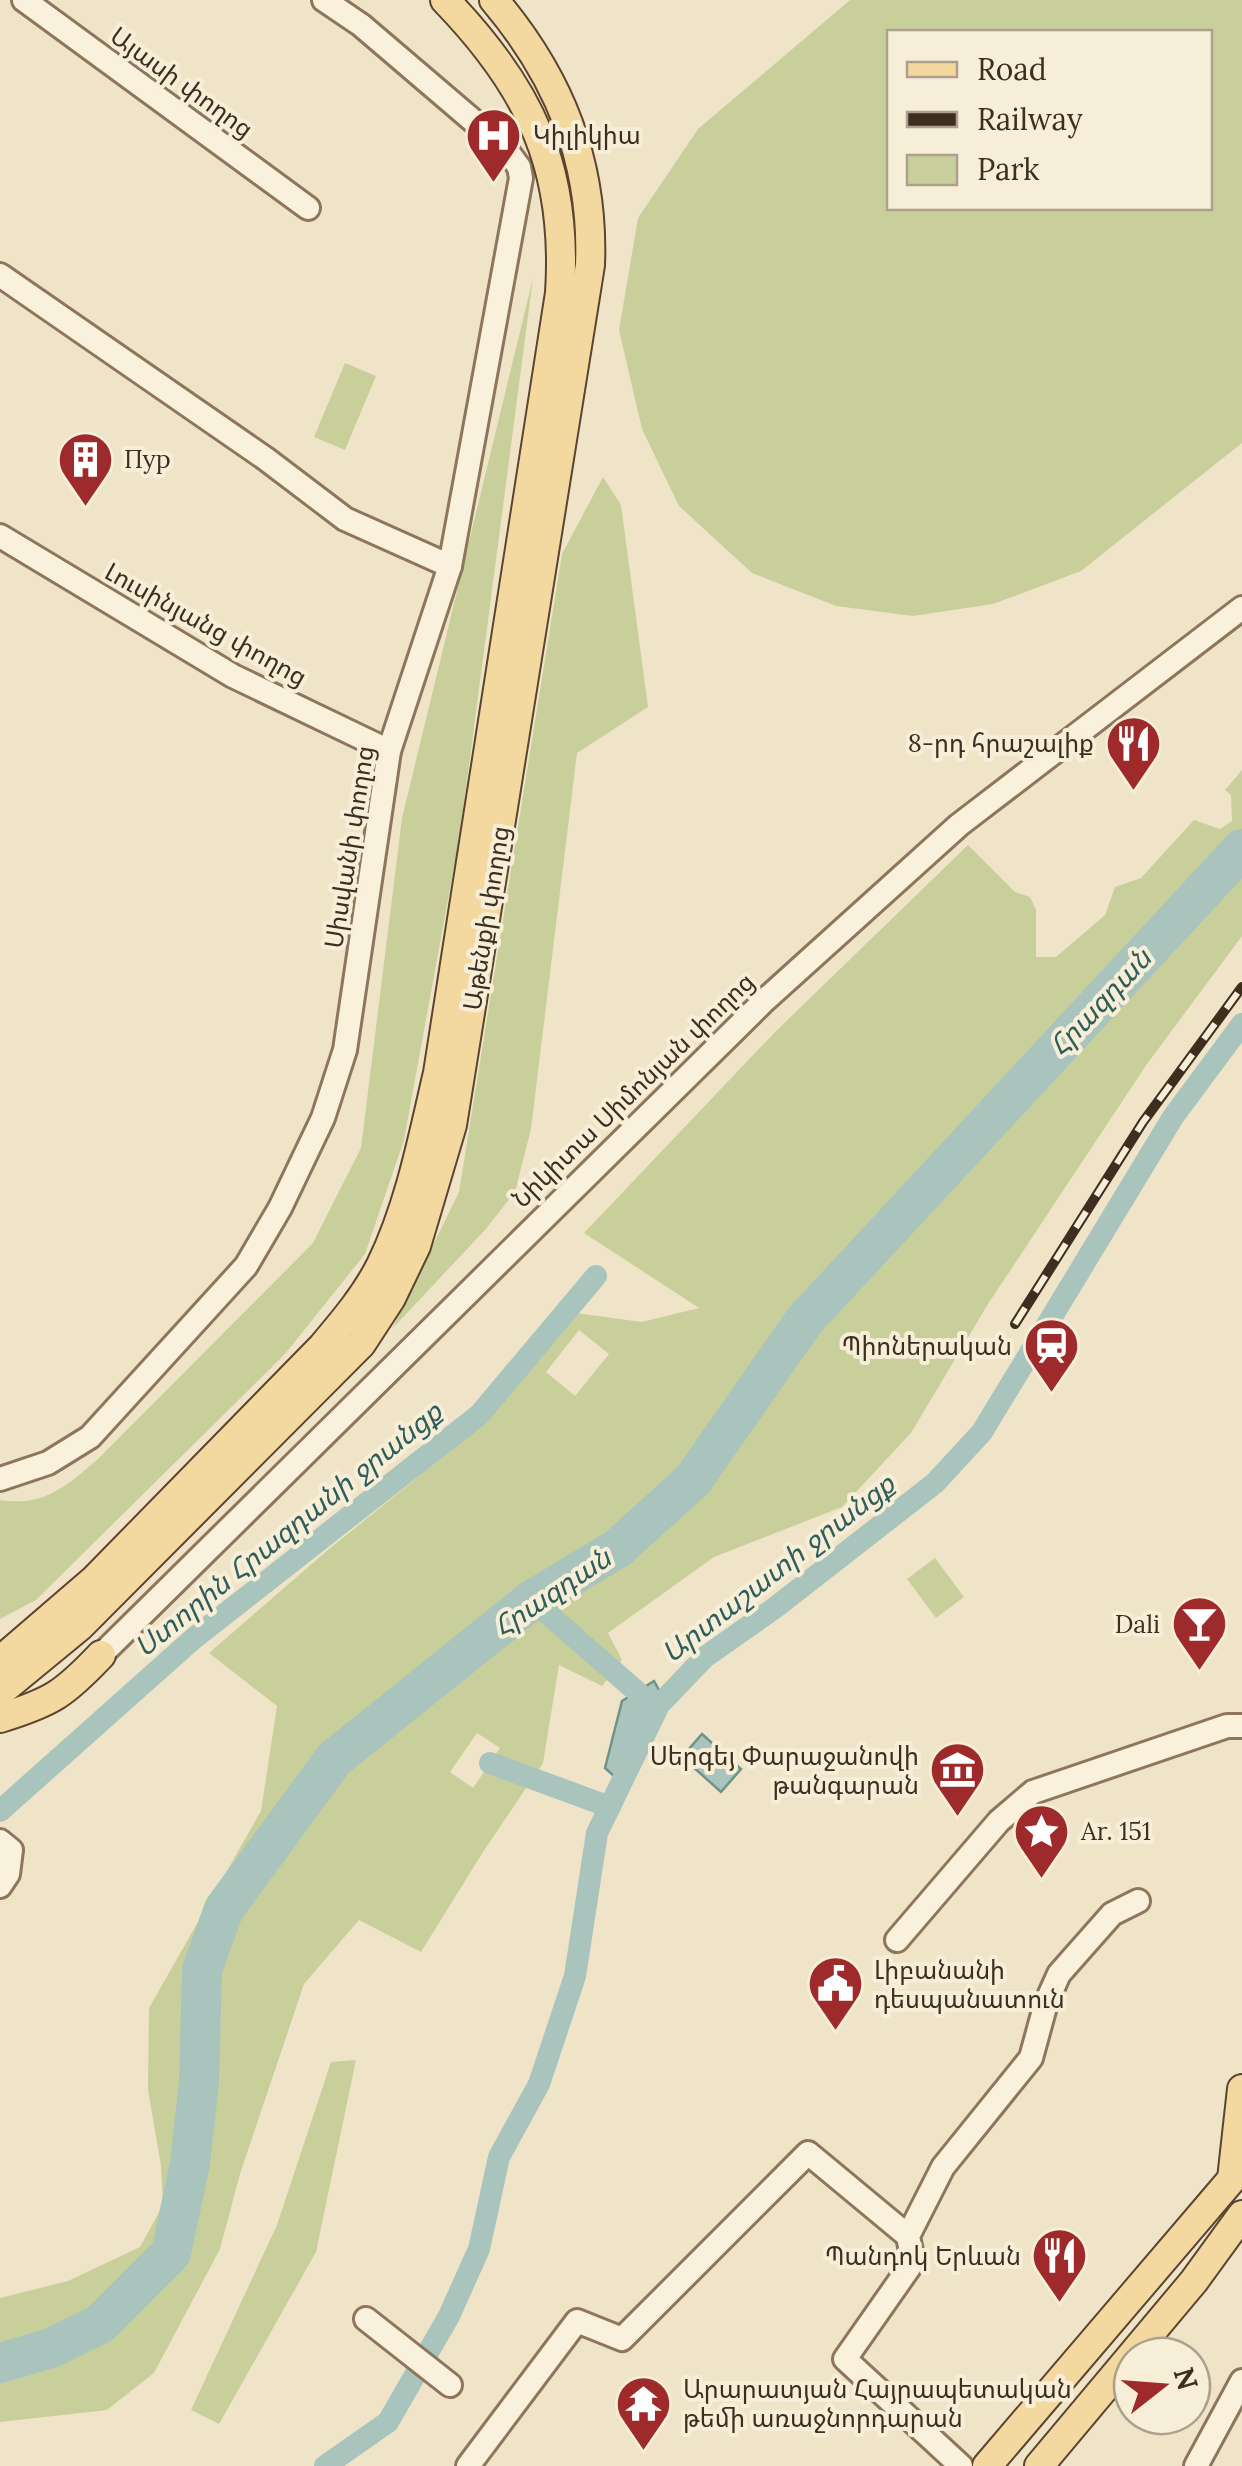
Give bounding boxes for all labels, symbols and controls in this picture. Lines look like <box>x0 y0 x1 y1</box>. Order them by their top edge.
street label: Այասի փողոց <box>104 19 260 145</box>
legend <box>887 30 1212 210</box>
text: Road <box>977 50 1047 88</box>
text: Railway <box>977 100 1083 139</box>
hospital icon: Կիլիկիա <box>464 105 524 184</box>
place label: Կիլիկիա <box>533 119 641 151</box>
text: Park <box>977 150 1039 188</box>
building icon: Пур <box>55 429 115 508</box>
place label: Пур <box>124 443 171 475</box>
street label: Լուսինյանց փողոց <box>99 555 313 693</box>
restaurant icon: 8-րդ հրաշալիք <box>1103 713 1163 792</box>
place label: 8-րդ հրաշալիք <box>908 727 1094 759</box>
street label: Սիսվանի փողոց <box>317 743 381 951</box>
street label: Աթենքի փողոց <box>456 824 516 1012</box>
water label: Հրազդան <box>1041 940 1160 1063</box>
street label: Նիկիտա Սիմոնյան փողոց <box>505 966 761 1214</box>
station icon: Պիոներական <box>1021 1316 1081 1395</box>
place label: Պիոներական <box>842 1330 1012 1362</box>
water label: Ստորին Հրազդանի ջրանցք <box>127 1393 450 1664</box>
water label: Արտաշատի ջրանցք <box>654 1465 903 1670</box>
water label: Հրազդան <box>486 1539 619 1644</box>
bar icon: Dali <box>1169 1594 1229 1673</box>
place label: Dali <box>1115 1608 1160 1640</box>
place label: Սերգեյ Փարաջանովի թանգարան <box>650 1740 919 1801</box>
museum icon: Սերգեյ Փարաջանովի թանգարան <box>928 1740 988 1819</box>
place icon: Ar. 151 <box>1012 1801 1072 1880</box>
place label: Ar. 151 <box>1080 1815 1151 1847</box>
public building icon: Լիբանանի դեսպանատուն <box>805 1954 865 2033</box>
place label: Լիբանանի դեսպանատուն <box>874 1954 1065 2015</box>
restaurant icon: Պանդոկ Երևան <box>1030 2226 1090 2305</box>
place label: Պանդոկ Երևան <box>825 2240 1021 2272</box>
north arrow <box>1112 2336 1212 2436</box>
text: N <box>1166 2363 1206 2394</box>
temple icon: Արարատյան Հայրապետական թեմի առաջնորդարան <box>614 2373 674 2452</box>
place label: Արարատյան Հայրապետական թեմի առաջնորդարան <box>683 2373 1072 2434</box>

